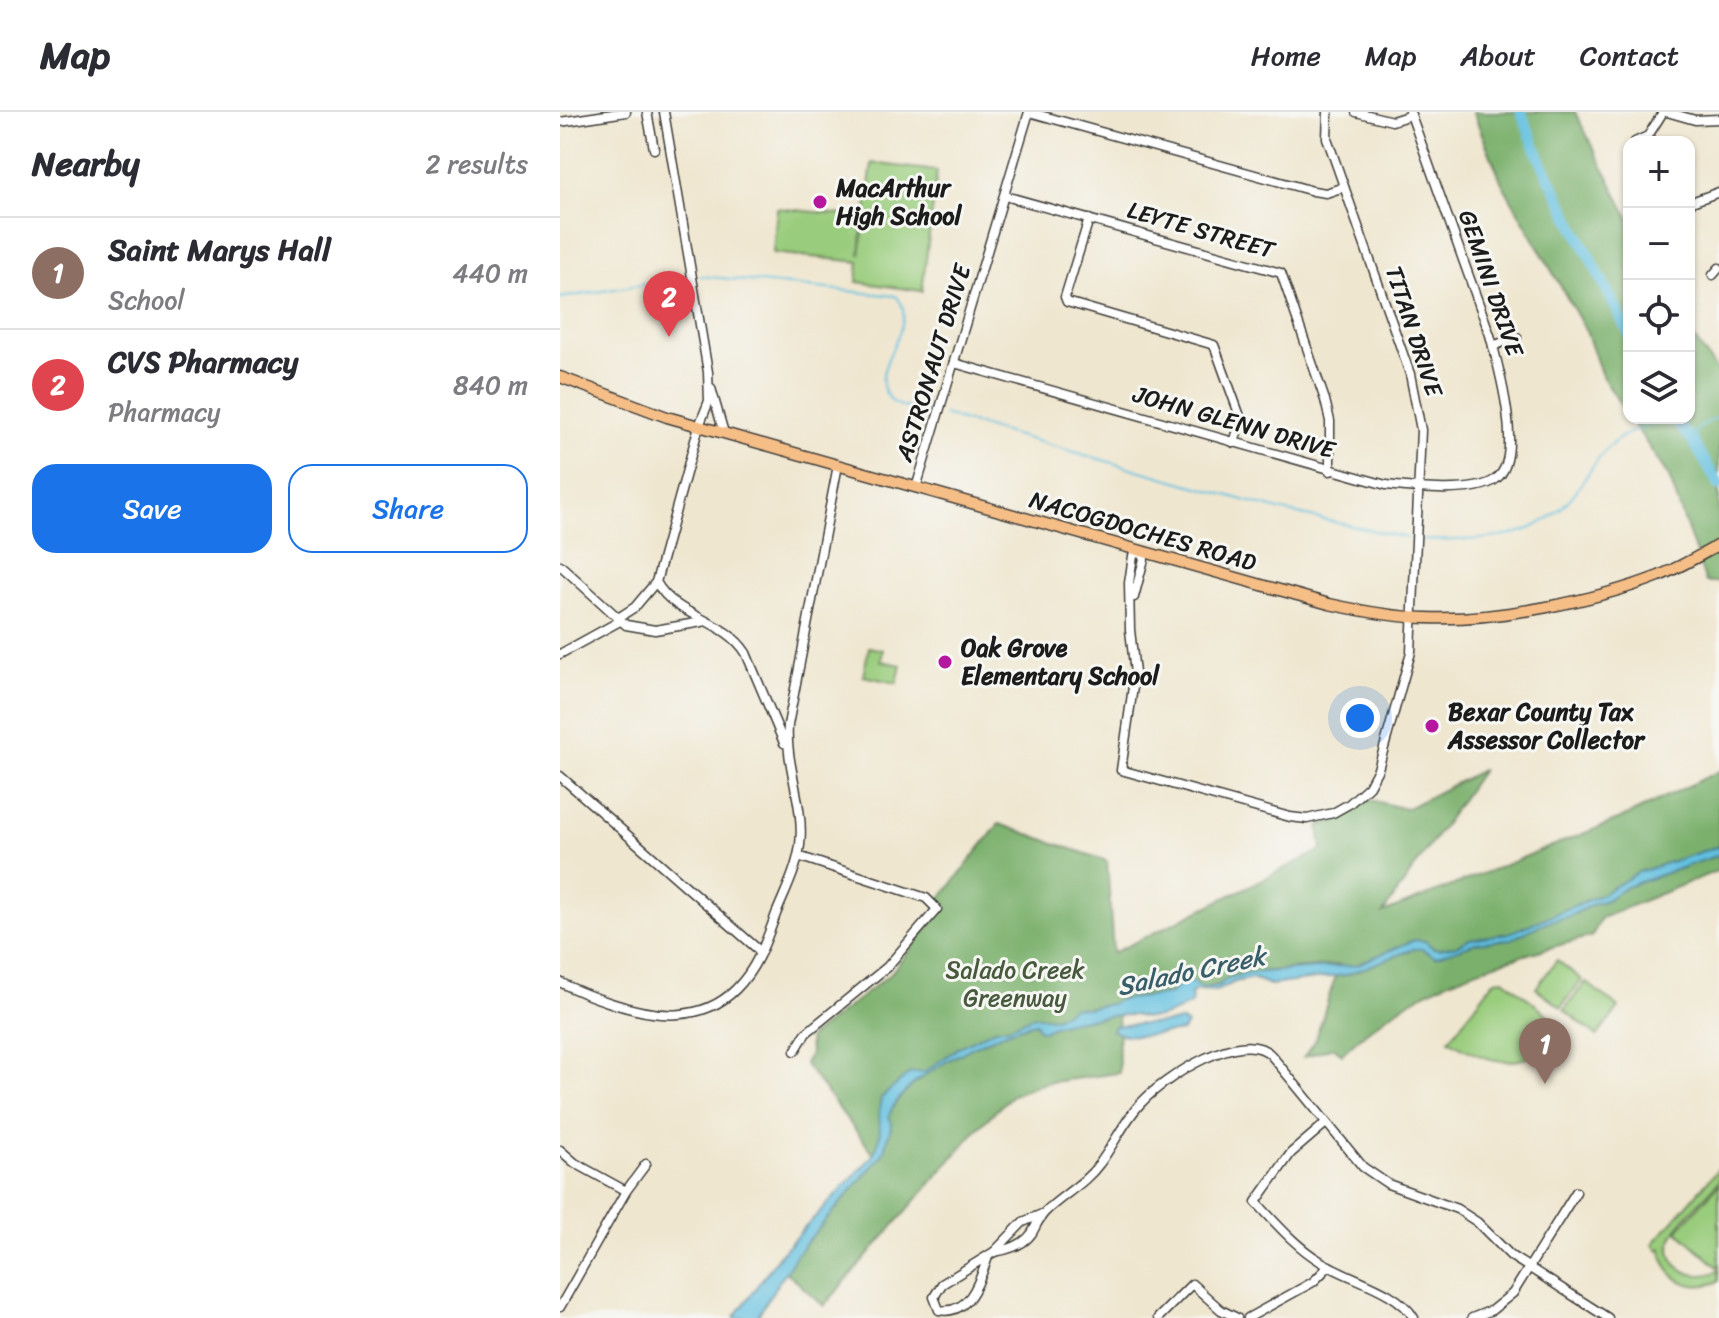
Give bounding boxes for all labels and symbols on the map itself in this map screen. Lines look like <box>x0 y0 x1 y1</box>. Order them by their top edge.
place label: MacArthur High School <box>835 167 963 237</box>
street label: LEYTE STREET <box>1122 189 1281 271</box>
marker: MacArthur High School <box>811 193 829 211</box>
street label: GEMINI DRIVE <box>1446 204 1536 364</box>
street label: ASTRONAUT DRIVE <box>883 258 983 468</box>
street label: TITAN DRIVE <box>1373 260 1455 403</box>
pin: 2 <box>643 271 695 337</box>
street label: JOHN GLENN DRIVE <box>1127 373 1341 471</box>
street label: NACOGDOCHES ROAD <box>1025 479 1261 583</box>
place label: Oak Grove Elementary School <box>961 627 1160 697</box>
marker: Oak Grove Elementary School <box>936 653 954 671</box>
place label: Bexar County Tax Assessor Collector <box>1447 691 1646 761</box>
your location <box>1340 698 1380 738</box>
marker: Bexar County Tax Assessor Collector <box>1423 717 1441 735</box>
water label: Salado Creek <box>1113 932 1273 1009</box>
park label: Salado Creek Greenway <box>945 949 1085 1019</box>
pin: 1 <box>1519 1018 1571 1084</box>

